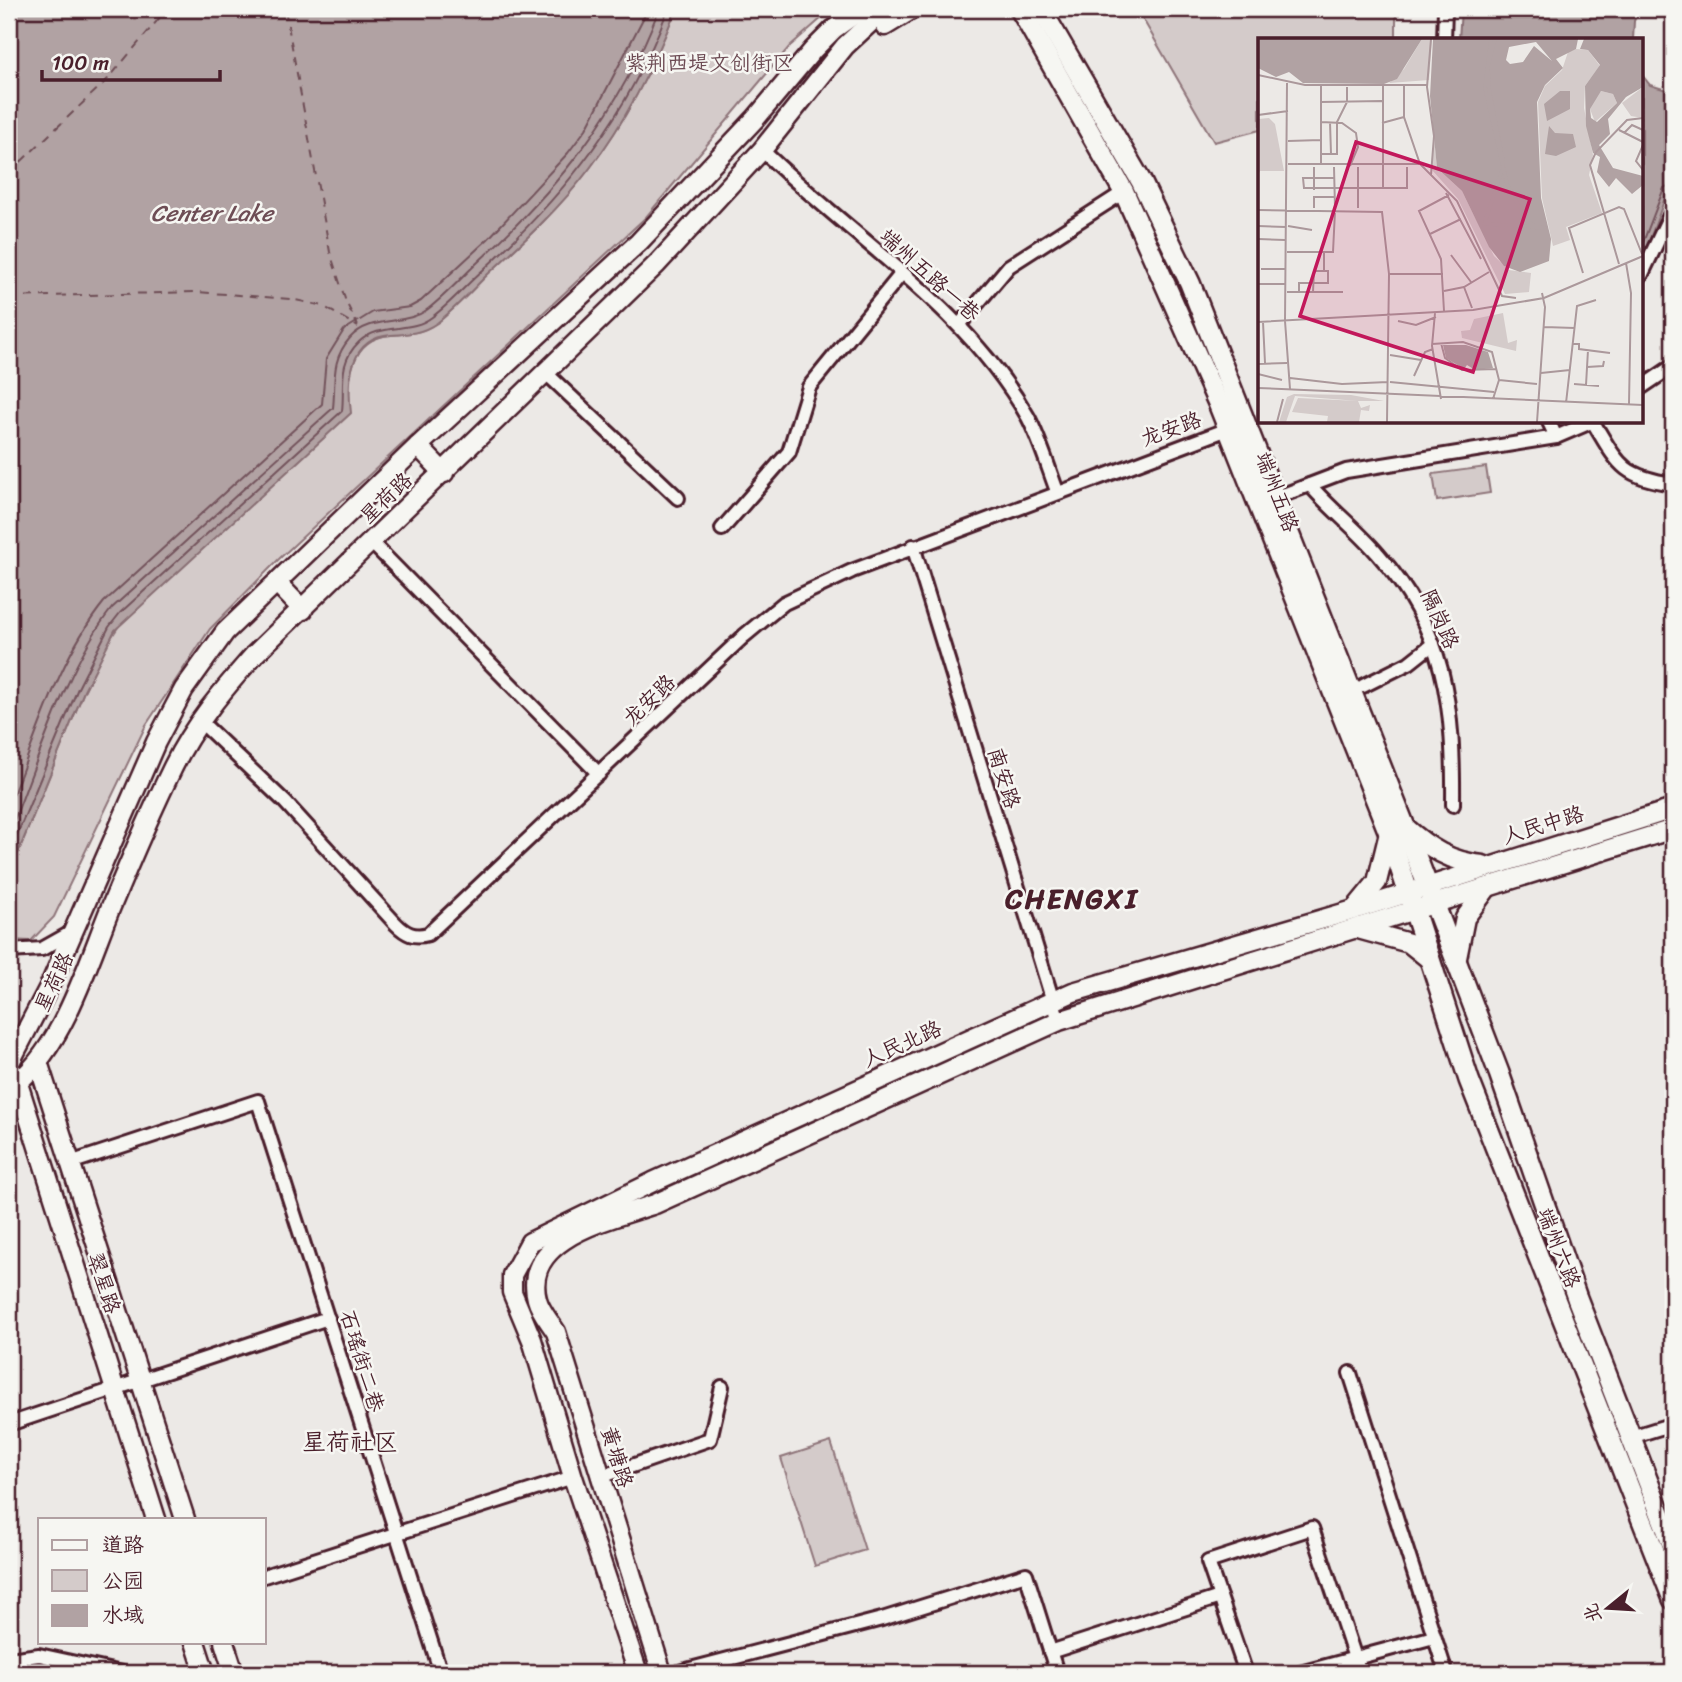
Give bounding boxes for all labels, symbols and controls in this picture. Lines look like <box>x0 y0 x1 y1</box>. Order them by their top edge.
scale bar <box>42 38 220 82</box>
inset map <box>1258 38 1644 424</box>
text: 100 m <box>52 44 109 82</box>
park label: 紫荆西堤文创街区 <box>625 44 793 82</box>
water label: Center Lake <box>151 193 275 234</box>
street label: 端州五路一巷 <box>870 219 990 331</box>
street label: 龙安路 <box>1135 400 1207 458</box>
street label: 端州五路 <box>1244 446 1310 538</box>
street label: 星荷路 <box>350 462 422 534</box>
street label: 隔岗路 <box>1410 582 1470 656</box>
street label: 龙安路 <box>613 664 685 736</box>
street label: 南安路 <box>977 742 1031 814</box>
street label: 人民中路 <box>1497 795 1589 855</box>
district label: CHENGXI <box>1004 874 1139 923</box>
street label: 星荷路 <box>23 945 85 1019</box>
street label: 人民北路 <box>856 1010 948 1078</box>
street label: 端州六路 <box>1526 1202 1592 1294</box>
street label: 翠星路 <box>76 1247 132 1319</box>
street label: 石瑶街二巷 <box>328 1305 396 1417</box>
district label: 星荷社区 <box>302 1421 398 1463</box>
street label: 黄塘路 <box>590 1421 644 1493</box>
legend <box>38 1518 266 1644</box>
text: 道路 <box>102 1526 144 1564</box>
text: 公园 <box>102 1562 144 1600</box>
north arrow <box>1574 1574 1644 1644</box>
text: 水域 <box>102 1596 144 1634</box>
text: 北 <box>1574 1599 1611 1627</box>

